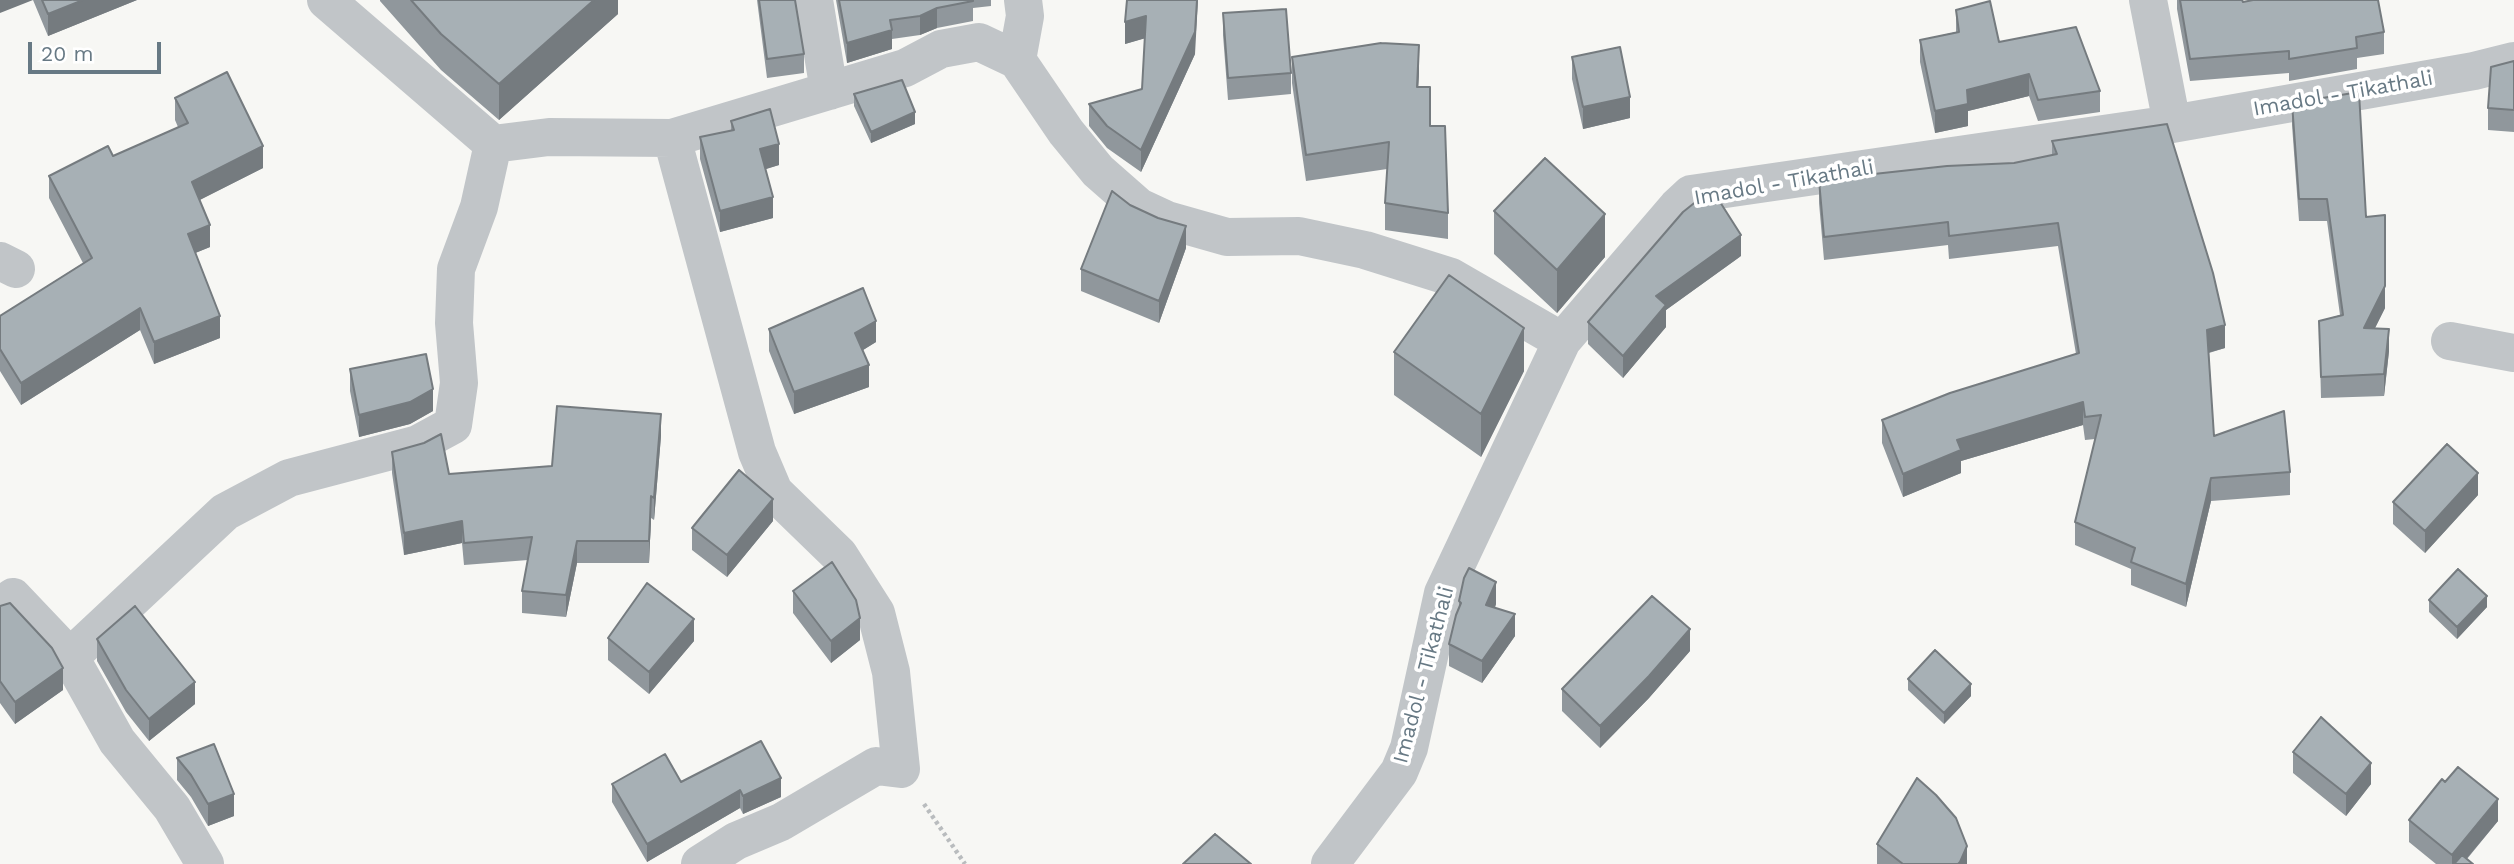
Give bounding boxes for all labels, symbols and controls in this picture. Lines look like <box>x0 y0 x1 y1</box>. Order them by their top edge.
scale bar <box>32 28 164 72</box>
text: 20 m <box>41 41 93 66</box>
street label: Imadol - Tikathali <box>2251 66 2435 122</box>
street label: Imadol - Tikathali <box>1692 155 1876 211</box>
street label: Imadol - Tikathali <box>1388 584 1460 766</box>

